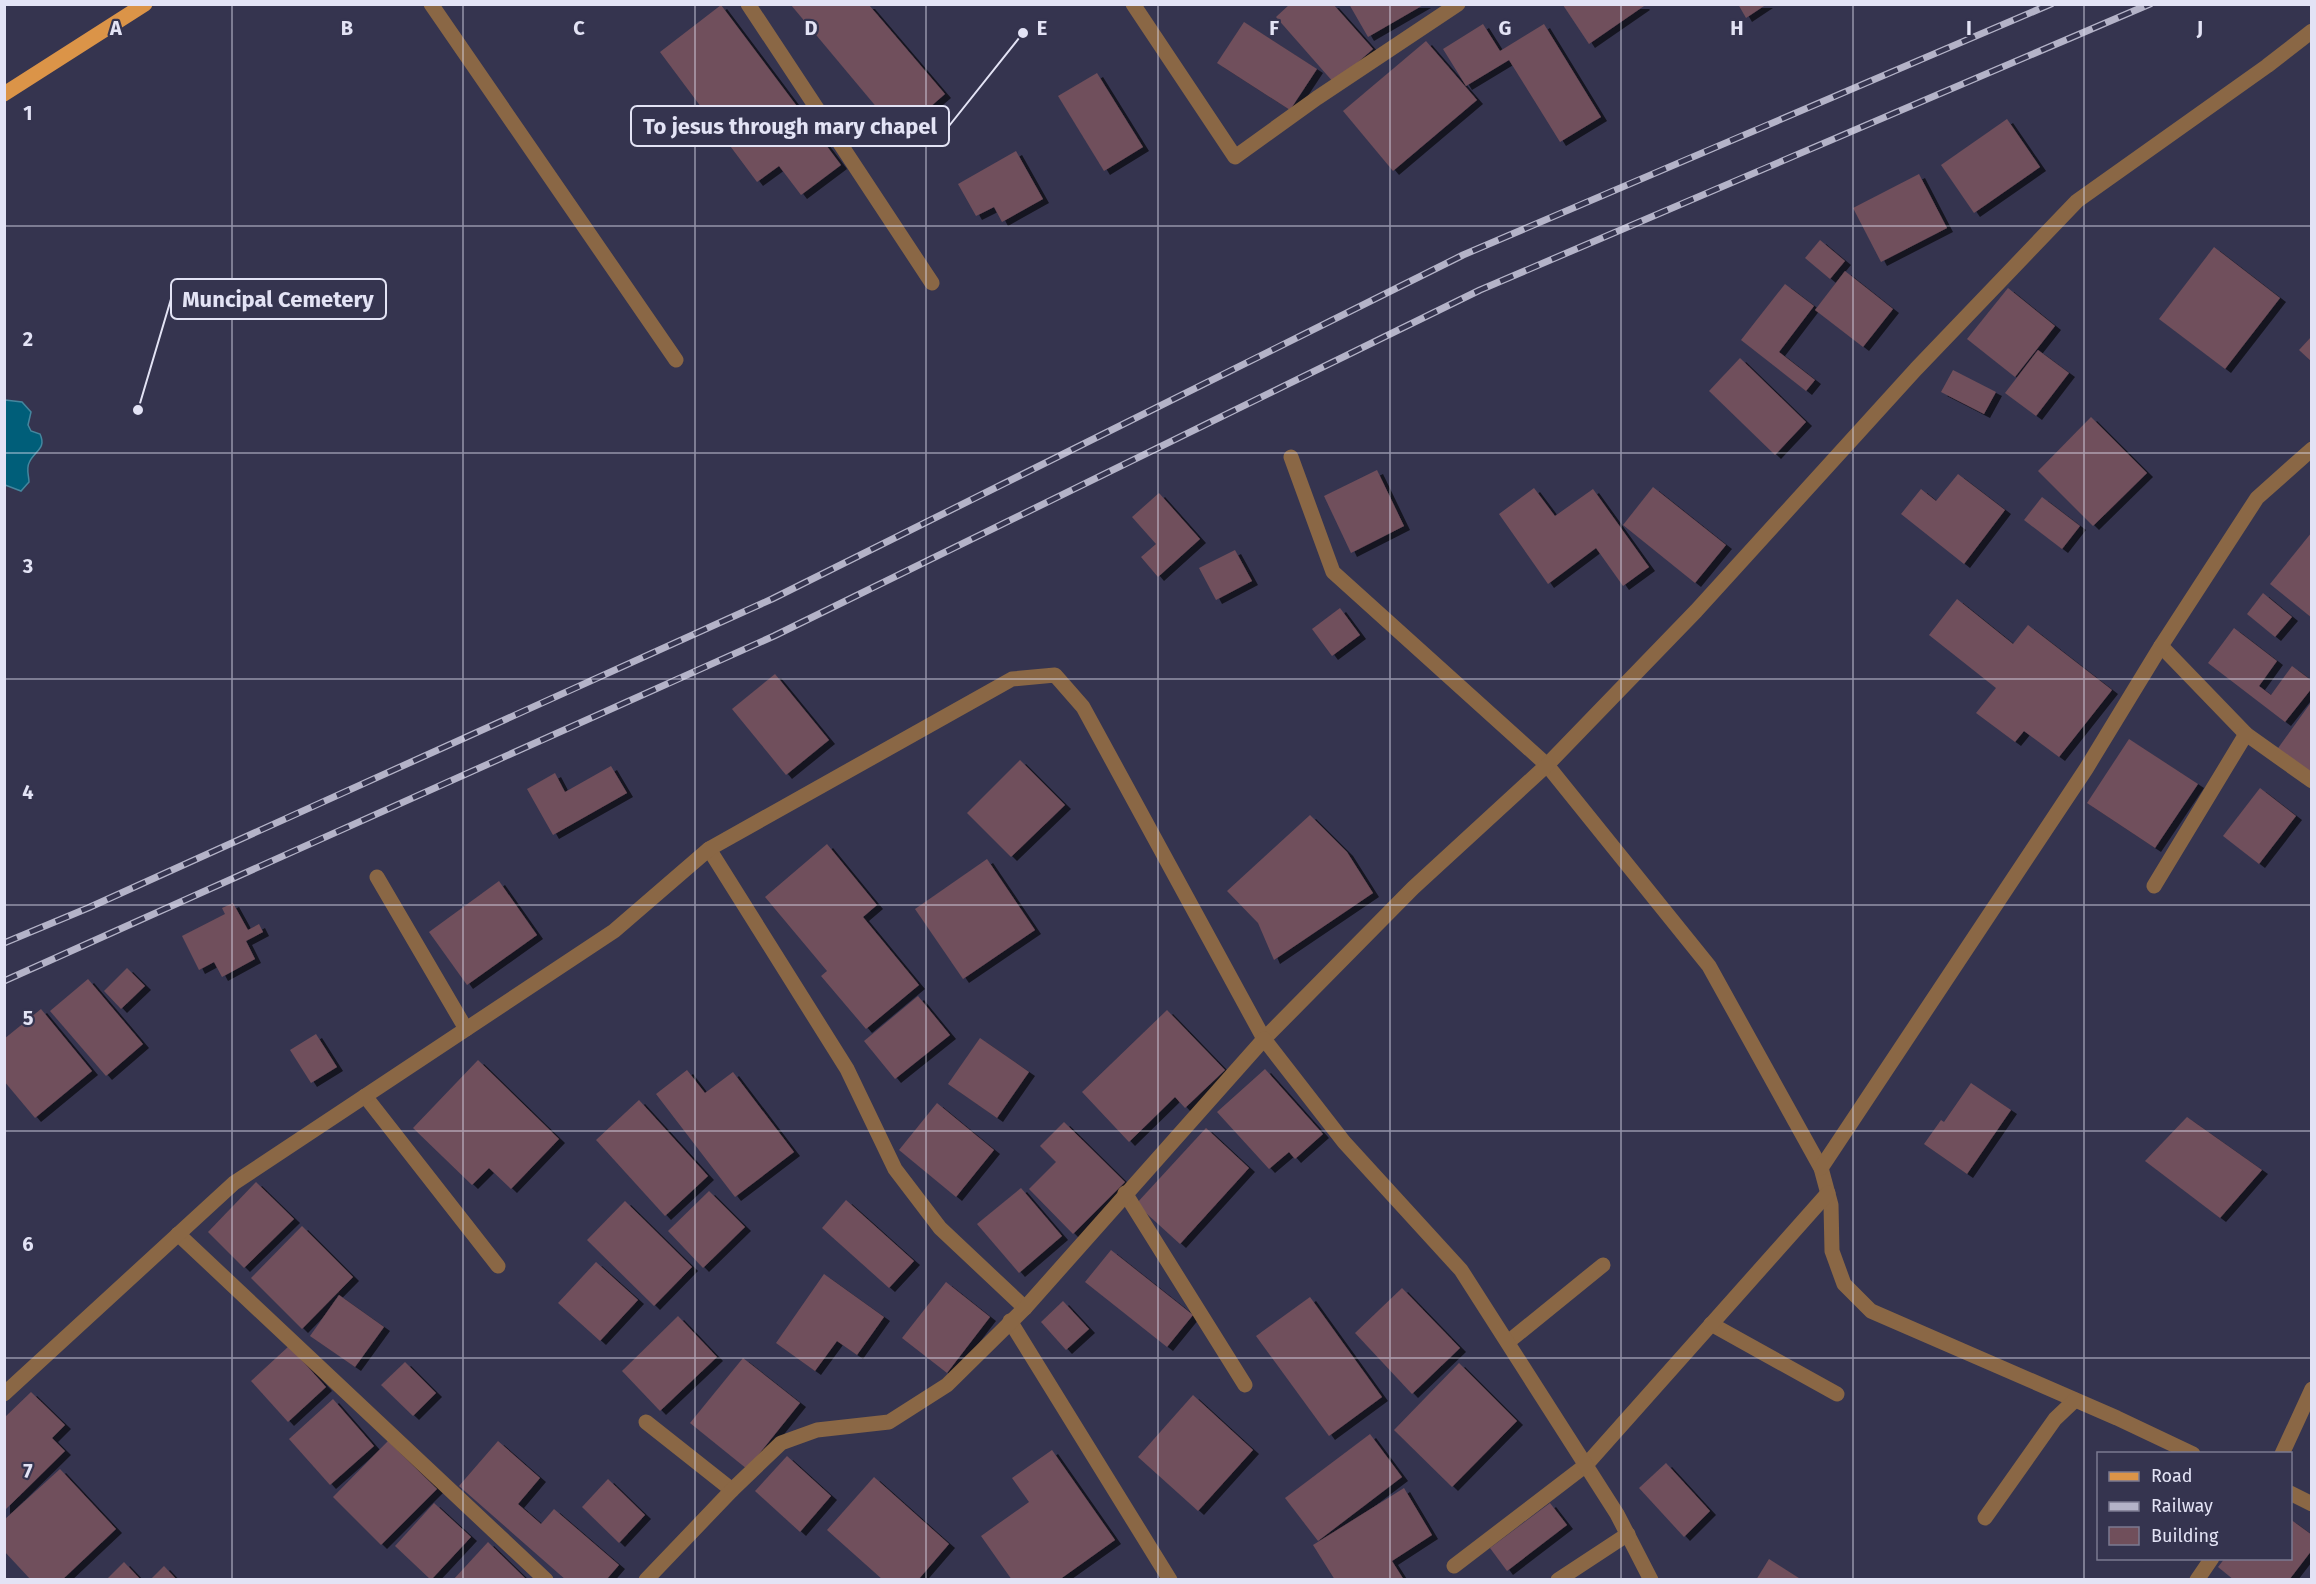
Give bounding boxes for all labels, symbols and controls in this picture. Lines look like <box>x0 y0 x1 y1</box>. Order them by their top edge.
text: A <box>109 16 123 40</box>
text: B <box>341 16 353 40</box>
text: C <box>573 16 585 40</box>
text: D <box>804 16 818 40</box>
text: E <box>1037 16 1047 40</box>
text: F <box>1269 16 1279 40</box>
text: G <box>1499 16 1511 40</box>
text: H <box>1730 16 1744 40</box>
text: I <box>1966 16 1972 40</box>
text: J <box>2196 16 2203 40</box>
text: 1 <box>23 101 33 125</box>
callout: To jesus through mary chapel <box>631 106 949 146</box>
text: To jesus through mary chapel <box>643 113 938 140</box>
callout: Muncipal Cemetery <box>171 279 386 319</box>
text: Muncipal Cemetery <box>182 286 374 313</box>
text: 2 <box>23 327 33 351</box>
text: 3 <box>22 554 33 578</box>
text: 4 <box>22 780 34 804</box>
text: 5 <box>23 1006 34 1030</box>
text: 6 <box>22 1232 34 1256</box>
legend <box>2097 1452 2292 1560</box>
text: 7 <box>23 1459 33 1483</box>
text: Road <box>2151 1465 2193 1487</box>
text: Railway <box>2151 1495 2213 1517</box>
text: Building <box>2151 1525 2219 1547</box>

